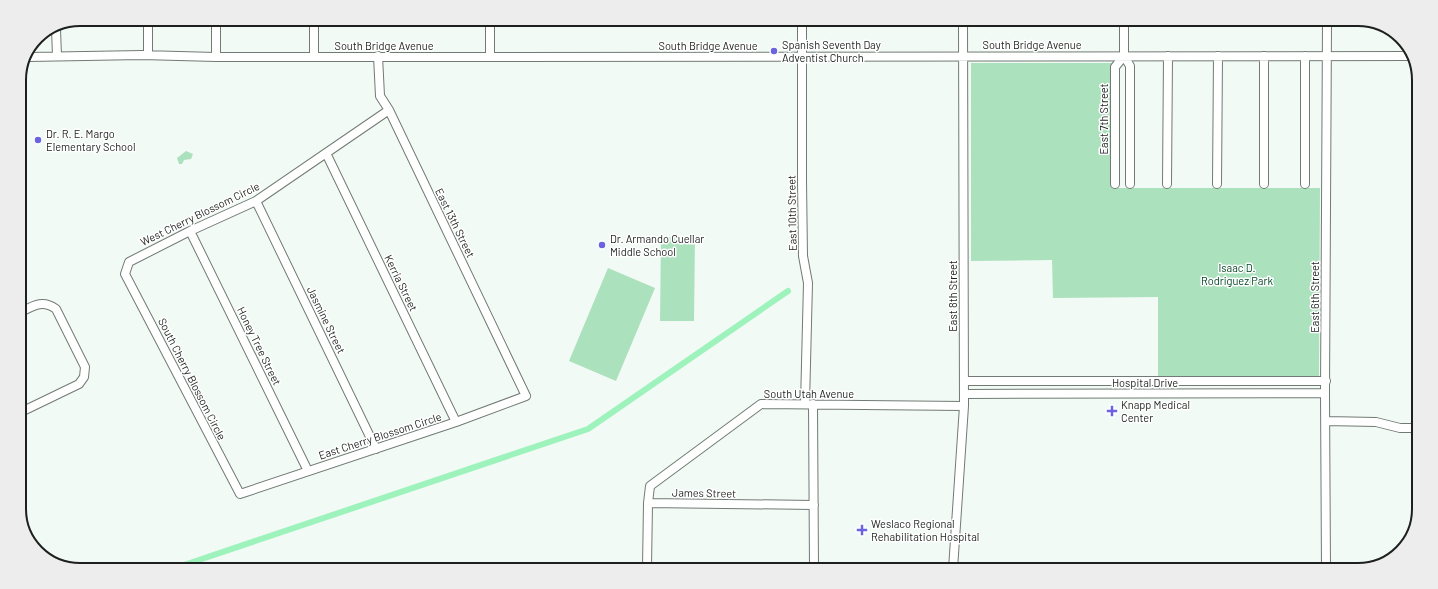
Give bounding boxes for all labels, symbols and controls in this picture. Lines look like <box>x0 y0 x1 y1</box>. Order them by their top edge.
place label: Spanish Seventh Day Adventist Church <box>782 38 881 64</box>
street label: South Bridge Avenue <box>982 38 1082 51</box>
street label: South Bridge Avenue <box>334 39 434 52</box>
street label: South Bridge Avenue <box>658 39 758 52</box>
marker: Spanish Seventh Day Adventist Church <box>769 46 779 56</box>
street label: East 7th Street <box>1097 83 1110 155</box>
place label: Dr. R. E. Margo Elementary School <box>46 127 136 153</box>
marker: Dr. R. E. Margo Elementary School <box>33 135 43 145</box>
street label: East 10th Street <box>784 175 799 251</box>
street label: West Cherry Blossom Circle <box>138 179 262 248</box>
street label: East 13th Street <box>433 186 478 260</box>
place label: Dr. Armando Cuellar Middle School <box>610 232 704 258</box>
marker: Dr. Armando Cuellar Middle School <box>597 240 607 250</box>
street label: Kerria Street <box>382 252 421 313</box>
street label: East 8th Street <box>946 260 959 332</box>
park label: Isaac D. Rodriguez Park <box>1201 261 1273 287</box>
street label: East 6th Street <box>1308 261 1321 333</box>
street label: Jasmine Street <box>305 284 348 355</box>
street label: Honey Tree Street <box>235 304 284 387</box>
street label: South Cherry Blossom Circle <box>156 316 229 442</box>
street label: Hospital Drive <box>1112 376 1178 389</box>
street label: South Utah Avenue <box>764 387 854 400</box>
place label: Knapp Medical Center <box>1121 398 1190 424</box>
marker: Knapp Medical Center <box>1106 405 1118 417</box>
street label: East Cherry Blossom Circle <box>317 409 443 462</box>
street label: James Street <box>672 485 736 500</box>
place label: Weslaco Regional Rehabilitation Hospital <box>871 517 979 543</box>
marker: Weslaco Regional Rehabilitation Hospital <box>856 524 868 536</box>

